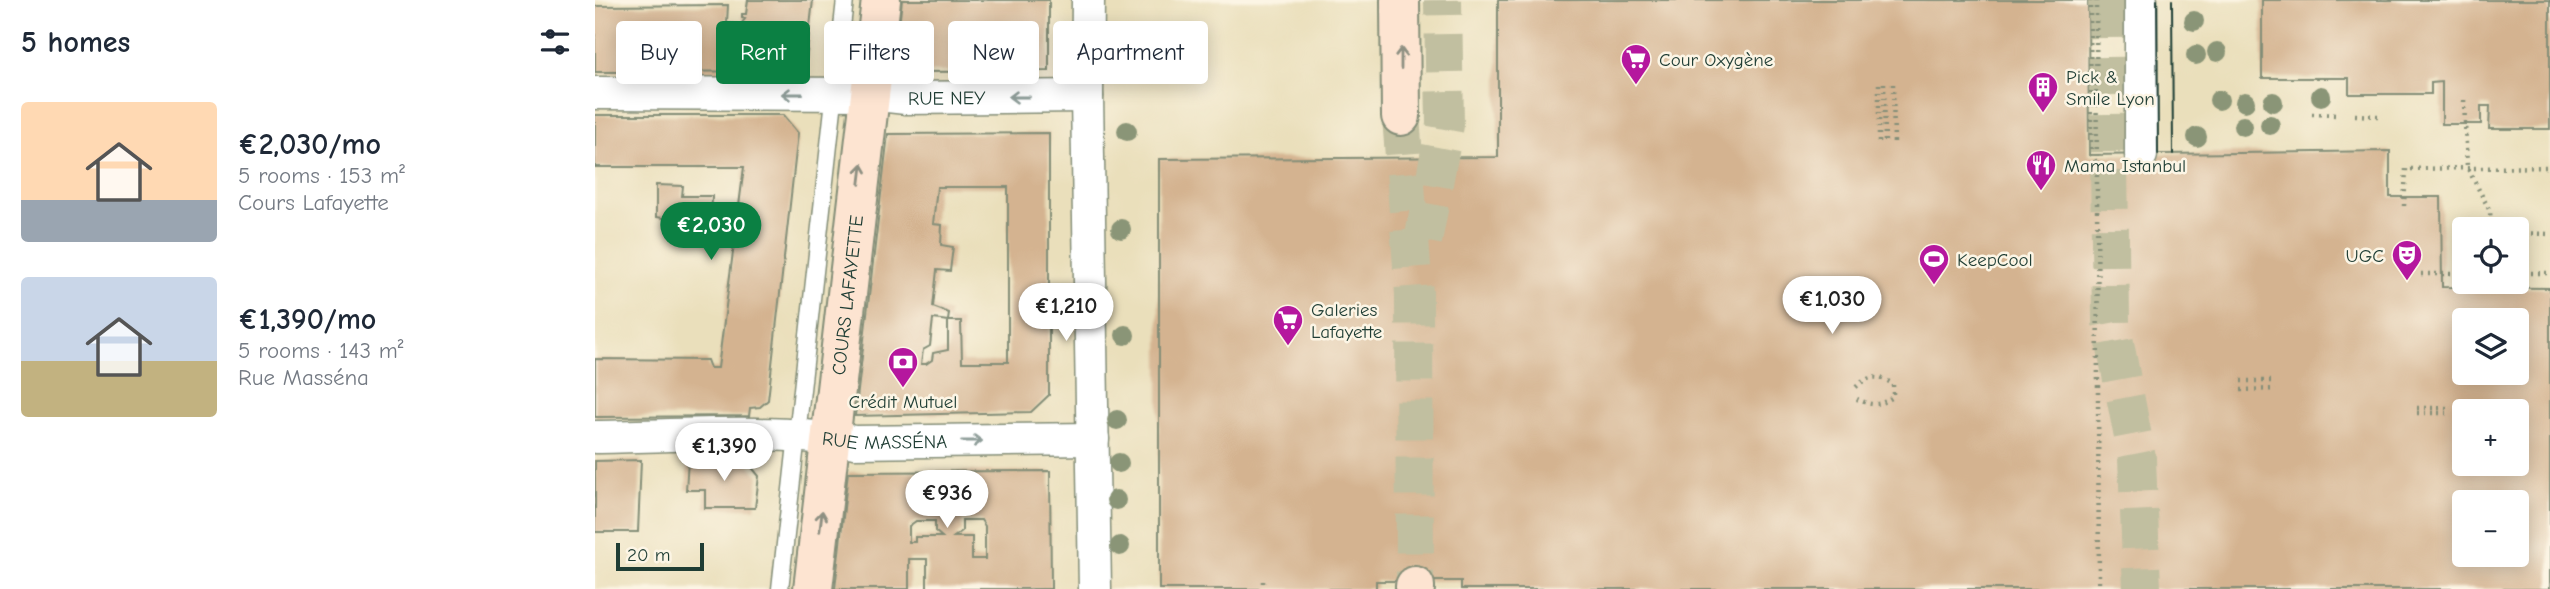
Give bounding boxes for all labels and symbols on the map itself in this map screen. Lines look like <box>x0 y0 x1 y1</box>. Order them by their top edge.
supermarket icon: Cour Oxygène <box>1619 42 1653 86</box>
one-way arrow <box>1394 47 1408 70</box>
place label: Cour Oxygène <box>1659 49 1773 71</box>
place label: Pick & Smile Lyon <box>2066 66 2155 110</box>
building icon: Pick & Smile Lyon <box>2026 70 2060 114</box>
one-way arrow <box>780 87 803 101</box>
street label: RUE NEY <box>908 87 986 110</box>
one-way arrow <box>1008 90 1031 104</box>
restaurant icon: Mama Istanbul <box>2024 148 2058 192</box>
place label: Mama Istanbul <box>2064 155 2186 177</box>
one-way arrow <box>855 163 868 185</box>
pin: €2,030 <box>654 202 768 262</box>
street label: COURS LAFAYETTE <box>828 214 868 376</box>
theatre icon: UGC <box>2390 238 2424 282</box>
sports icon: KeepCool <box>1917 242 1951 286</box>
place label: UGC <box>2346 245 2384 267</box>
place label: KeepCool <box>1957 249 2033 271</box>
pin: €1,030 <box>1775 276 1889 336</box>
pin: €1,210 <box>1009 284 1123 343</box>
place label: Galeries Lafayette <box>1311 299 1382 343</box>
supermarket icon: Galeries Lafayette <box>1271 303 1305 347</box>
bank icon: Crédit Mutuel <box>886 345 920 389</box>
place label: Crédit Mutuel <box>849 391 957 413</box>
pin: €1,390 <box>667 424 781 483</box>
street label: RUE MASSÉNA <box>821 428 947 454</box>
one-way arrow <box>960 434 983 448</box>
pin: €936 <box>906 470 988 530</box>
one-way arrow <box>814 510 827 533</box>
scale bar <box>616 540 703 572</box>

